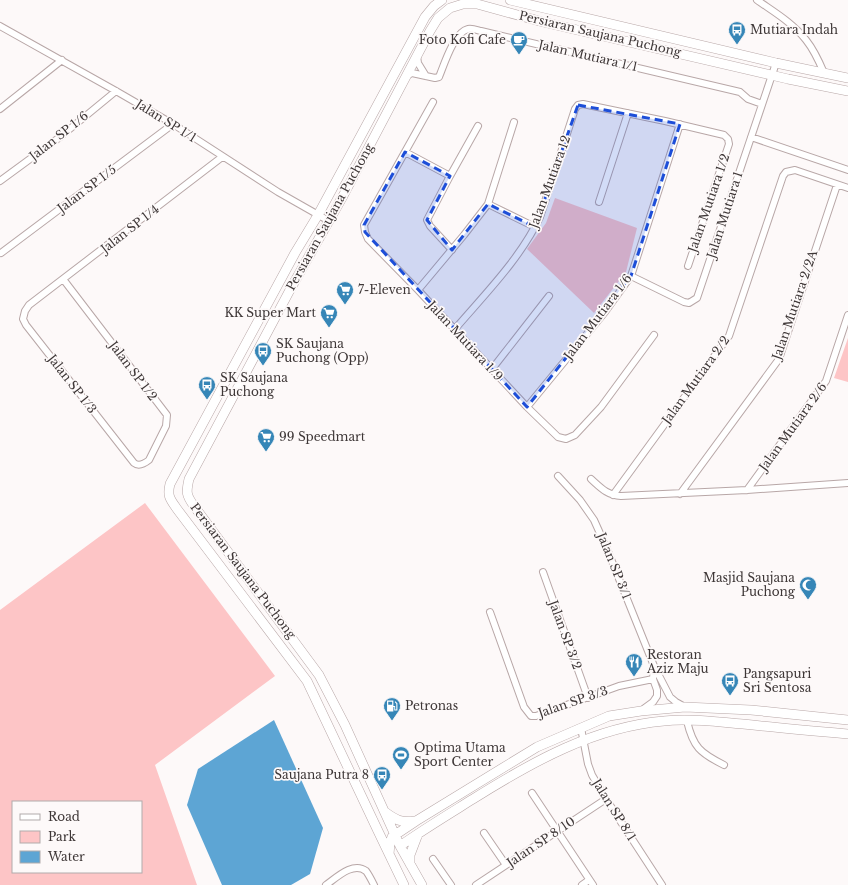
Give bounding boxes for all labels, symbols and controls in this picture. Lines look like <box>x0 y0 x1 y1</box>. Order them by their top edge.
street label: Persiaran Saujana Puchong <box>518 8 683 60</box>
bus stop icon: Mutiara Indah <box>727 20 747 45</box>
place label: Mutiara Indah <box>750 22 838 37</box>
cafe icon: Foto Kofi Cafe <box>509 30 529 55</box>
place label: Foto Kofi Cafe <box>419 32 506 47</box>
street label: Jalan Mutiara 1/1 <box>535 36 639 74</box>
street label: Jalan SP 1/1 <box>132 95 199 145</box>
street label: Jalan SP 1/6 <box>25 108 91 165</box>
street label: Jalan Mutiara 12 <box>525 133 573 232</box>
street label: Persiaran Saujana Puchong <box>283 140 377 293</box>
street label: Jalan Mutiara 1/2 <box>685 152 733 254</box>
street label: Jalan SP 1/5 <box>53 161 119 217</box>
street label: Jalan Mutiara 1 <box>704 170 746 260</box>
street label: Jalan SP 1/4 <box>96 201 162 257</box>
street label: Jalan Mutiara 2/2A <box>768 248 821 363</box>
street label: Jalan Mutiara 1/6 <box>559 271 635 364</box>
supermarket icon: 7-Eleven <box>335 280 355 305</box>
place label: 7-Eleven <box>358 282 411 297</box>
street label: Jalan Mutiara 1/9 <box>423 296 506 384</box>
supermarket icon: KK Super Mart <box>319 303 339 328</box>
place label: KK Super Mart <box>224 305 316 320</box>
street label: Jalan Mutiara 2/2 <box>657 333 733 428</box>
street label: Jalan SP 1/2 <box>105 336 161 403</box>
place label: SK Saujana Puchong (Opp) <box>276 336 369 365</box>
bus stop icon: SK Saujana Puchong (Opp) <box>253 341 273 366</box>
street label: Jalan SP 1/3 <box>44 350 100 416</box>
place label: SK Saujana Puchong <box>220 370 288 399</box>
bus stop icon: SK Saujana Puchong <box>197 375 217 400</box>
street label: Jalan Mutiara 2/6 <box>754 379 830 475</box>
supermarket icon: 99 Speedmart <box>256 427 276 452</box>
place label: 99 Speedmart <box>279 429 366 444</box>
street label: Persiaran Saujana Puchong <box>187 500 300 642</box>
street label: Jalan SP 3/1 <box>594 528 635 601</box>
place label: Masjid Saujana Puchong <box>703 570 796 599</box>
mosque icon: Masjid Saujana Puchong <box>798 575 818 600</box>
street label: Jalan SP 3/2 <box>545 596 585 672</box>
place label: Restoran Aziz Maju <box>646 647 709 676</box>
restaurant icon: Restoran Aziz Maju <box>624 652 644 677</box>
place label: Pangsapuri Sri Sentosa <box>743 666 812 695</box>
bus stop icon: Pangsapuri Sri Sentosa <box>720 671 740 696</box>
street label: Jalan SP 3/3 <box>534 683 610 721</box>
fuel station icon: Petronas <box>382 696 402 721</box>
place label: Petronas <box>405 698 458 713</box>
place label: Optima Utama Sport Center <box>414 740 506 769</box>
sports icon: Optima Utama Sport Center <box>391 745 411 770</box>
bus stop icon: Saujana Putra 8 <box>372 765 392 790</box>
place label: Saujana Putra 8 <box>274 767 369 782</box>
street label: Jalan SP 8/1 <box>588 774 639 844</box>
legend <box>12 801 142 873</box>
text: Road <box>48 809 80 824</box>
street label: Jalan SP 8/10 <box>502 813 578 871</box>
text: Park <box>48 829 76 844</box>
text: Water <box>47 849 85 864</box>

